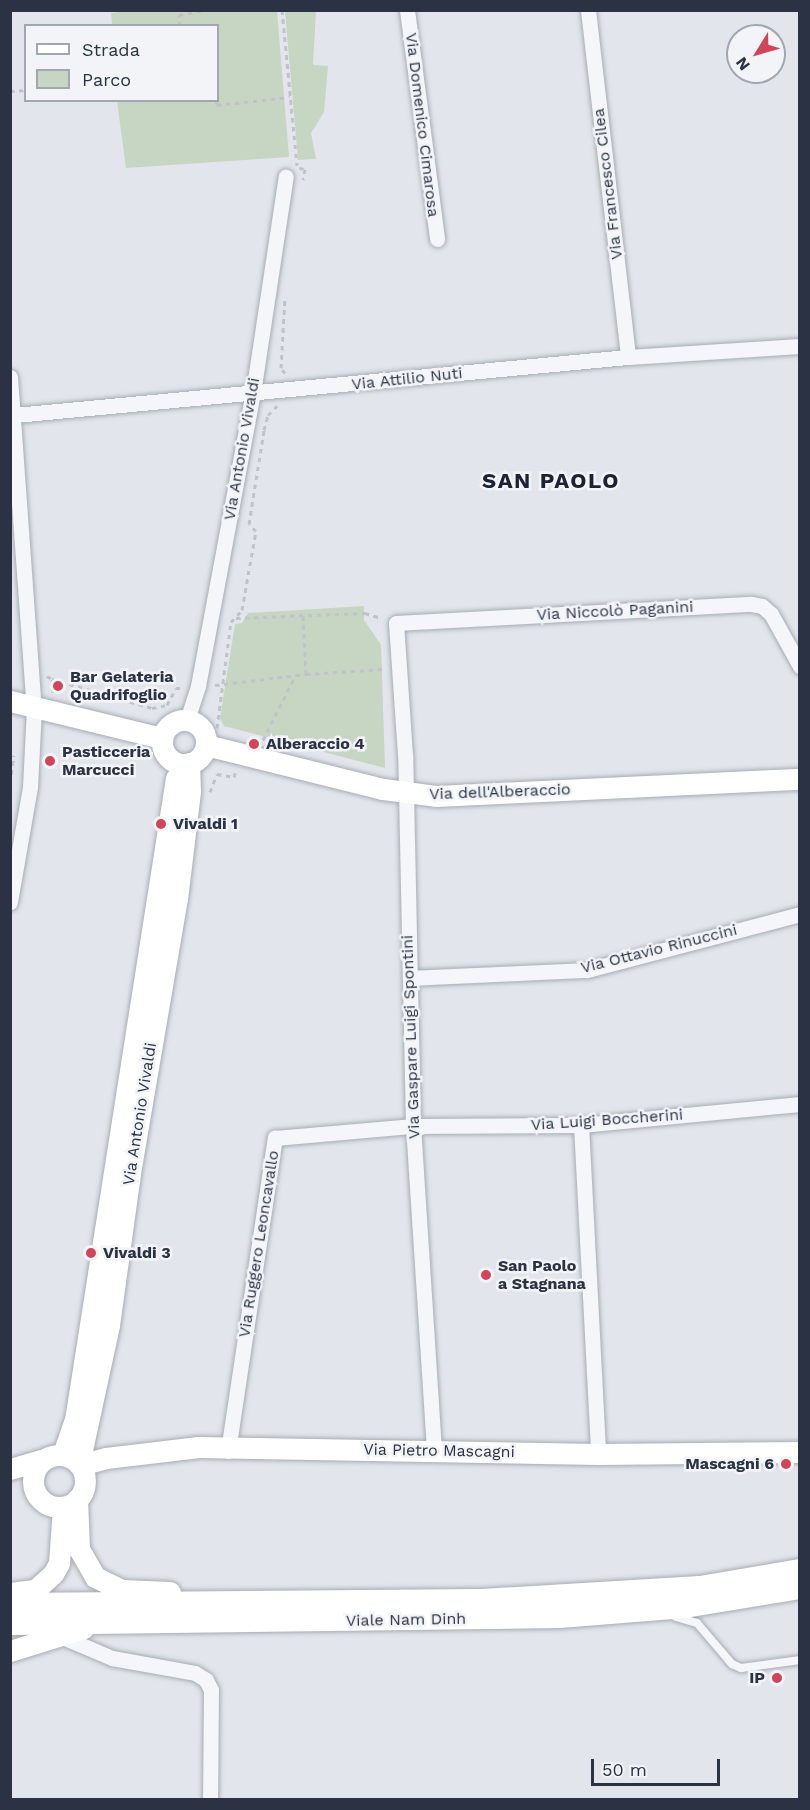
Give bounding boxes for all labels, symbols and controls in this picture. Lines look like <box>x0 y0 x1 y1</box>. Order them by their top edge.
legend <box>24 24 219 102</box>
north arrow <box>726 24 786 84</box>
street label: Via Domenico Cimarosa <box>401 32 443 218</box>
text: Strada <box>82 39 140 60</box>
text: N <box>732 53 754 74</box>
text: Parco <box>82 69 131 90</box>
street label: Via Francesco Cilea <box>589 107 627 261</box>
street label: Via Attilio Nuti <box>350 364 464 394</box>
street label: Via Antonio Vivaldi <box>220 375 264 523</box>
district label: SAN PAOLO <box>482 468 620 494</box>
street label: Via Niccolò Paganini <box>536 597 694 625</box>
place label: Bar Gelateria Quadrifoglio <box>70 667 174 705</box>
marker: Bar Gelateria Quadrifoglio <box>51 679 65 693</box>
place label: Alberaccio 4 <box>266 734 365 754</box>
marker: Alberaccio 4 <box>247 737 261 751</box>
place label: Pasticceria Marcucci <box>62 742 150 780</box>
marker: Pasticceria Marcucci <box>43 754 57 768</box>
street label: Via dell'Alberaccio <box>429 780 571 804</box>
place label: Vivaldi 1 <box>173 814 238 834</box>
marker: Vivaldi 1 <box>154 817 168 831</box>
street label: Via Ottavio Rinuccini <box>579 920 739 978</box>
street label: Via Gaspare Luigi Spontini <box>398 934 424 1140</box>
street label: Via Antonio Vivaldi <box>119 1040 161 1188</box>
street label: Via Luigi Boccherini <box>530 1105 684 1135</box>
street label: Via Ruggero Leoncavallo <box>235 1149 283 1339</box>
place label: Vivaldi 3 <box>103 1243 171 1263</box>
marker: Vivaldi 3 <box>84 1246 98 1260</box>
place label: San Paolo a Stagnana <box>498 1256 586 1294</box>
marker: San Paolo a Stagnana <box>479 1268 493 1282</box>
street label: Via Pietro Mascagni <box>363 1440 515 1462</box>
place label: Mascagni 6 <box>685 1454 774 1474</box>
marker: Mascagni 6 <box>779 1457 793 1471</box>
street label: Viale Nam Dinh <box>346 1609 466 1631</box>
place label: IP <box>749 1668 765 1688</box>
marker: IP <box>770 1671 784 1685</box>
scale bar <box>594 1747 723 1785</box>
text: 50 m <box>602 1759 647 1780</box>

